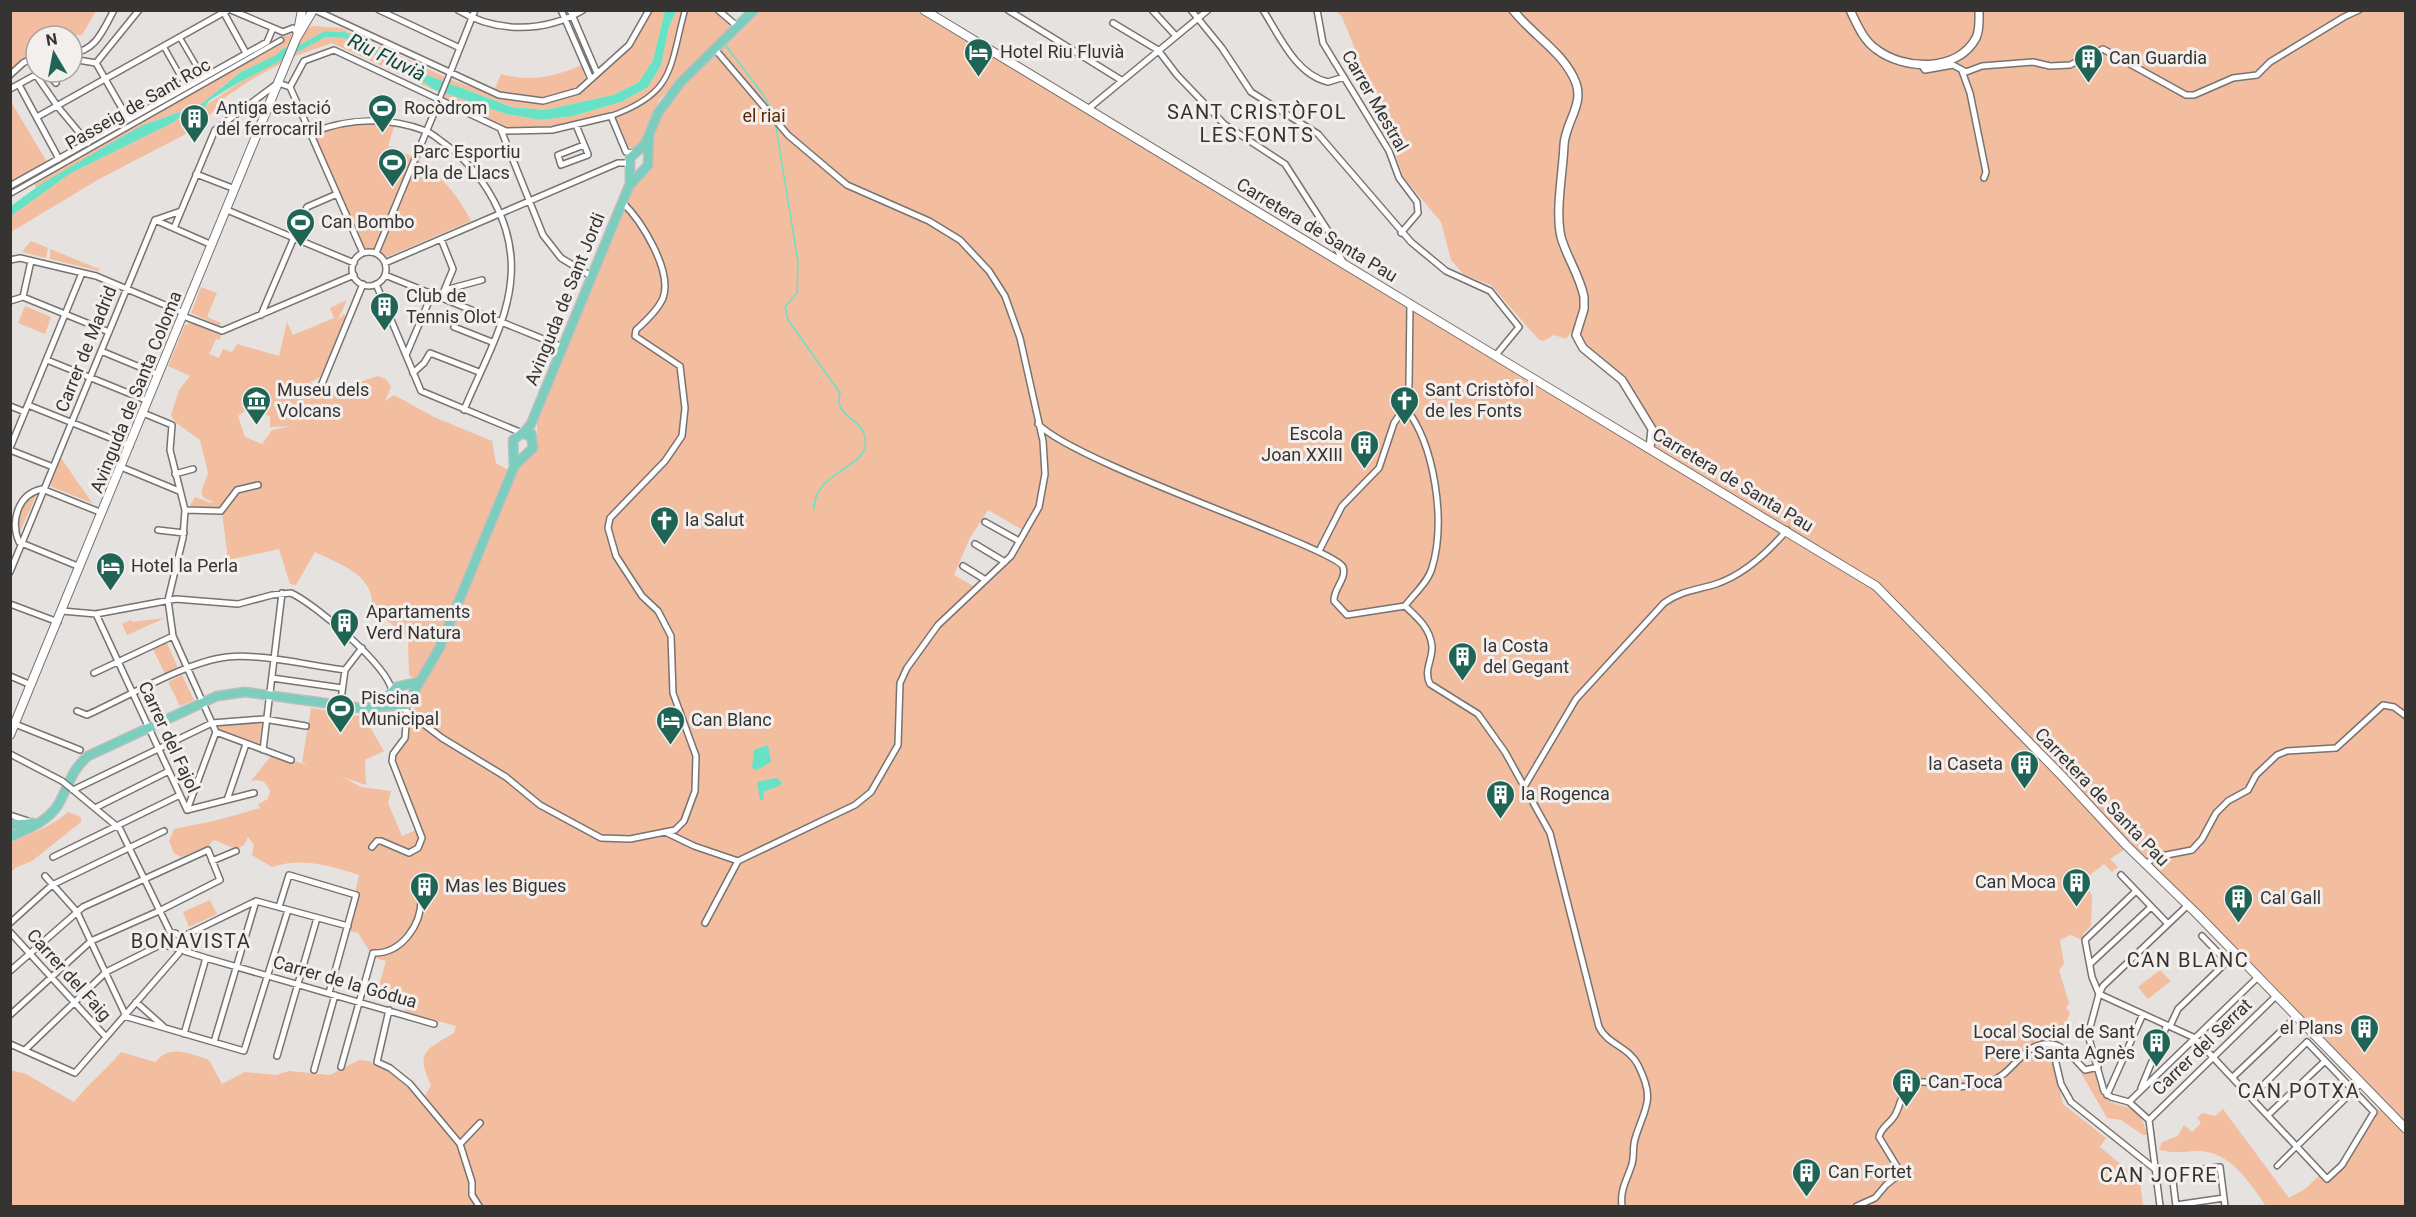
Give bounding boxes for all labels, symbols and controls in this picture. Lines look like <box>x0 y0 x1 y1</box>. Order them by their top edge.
north arrow <box>24 24 84 84</box>
water label: Riu Fluvià <box>344 28 430 86</box>
text: N <box>44 29 59 50</box>
hotel icon: Hotel Riu Fluvià <box>963 36 995 78</box>
place label: Hotel Riu Fluvià <box>1000 41 1124 62</box>
building icon: Can Guardia <box>2072 42 2104 84</box>
street label: Carrer Mestral <box>1338 46 1413 155</box>
place label: Can Guardia <box>2109 47 2207 68</box>
street label: Passeig de Sant Roc <box>62 54 214 154</box>
sports icon: Rocòdrom <box>367 92 399 134</box>
place label: Antiga estació del ferrocarril <box>216 97 331 139</box>
place label: Rocòdrom <box>404 97 487 118</box>
district label: SANT CRISTÒFOL LES FONTS <box>1167 100 1347 147</box>
building icon: Antiga estació del ferrocarril <box>179 102 211 144</box>
park label: el riai <box>742 105 786 126</box>
place label: Parc Esportiu Pla de Llacs <box>413 141 521 183</box>
sports icon: Parc Esportiu Pla de Llacs <box>376 146 408 188</box>
street label: Carretera de Santa Pau <box>1233 173 1402 286</box>
sports icon: Can Bombo <box>284 206 316 248</box>
street label: Avinguda de Sant Jordi <box>520 209 609 388</box>
place label: Can Bombo <box>321 211 415 232</box>
street label: Carrer de Madrid <box>51 283 120 415</box>
place label: Club de Tennis Olot <box>406 285 496 327</box>
street label: Avinguda de Santa Coloma <box>85 288 186 496</box>
building icon: Club de Tennis Olot <box>369 290 401 332</box>
place label: Museu dels Volcans <box>277 379 369 421</box>
place label: Sant Cristòfol de les Fonts <box>1425 379 1534 421</box>
museum icon: Museu dels Volcans <box>240 384 272 426</box>
church icon: Sant Cristòfol de les Fonts <box>1388 384 1420 426</box>
place label: Escola Joan XXIII <box>1261 423 1343 465</box>
street label: Carretera de Santa Pau <box>1649 423 1818 536</box>
building icon: Escola Joan XXIII <box>1348 428 1380 470</box>
church icon: la Salut <box>648 504 680 546</box>
place label: la Salut <box>685 509 744 530</box>
hotel icon: Hotel la Perla <box>94 550 126 592</box>
place label: Hotel la Perla <box>131 555 238 576</box>
place label: Apartaments Verd Natura <box>366 601 470 643</box>
building icon: Apartaments Verd Natura <box>329 606 361 648</box>
place label: la Costa del Gegant <box>1483 635 1569 677</box>
building icon: la Costa del Gegant <box>1446 640 1478 682</box>
street label: Carrer del Fajol <box>134 678 204 796</box>
place label: Piscina Municipal <box>361 687 439 729</box>
sports icon: Piscina Municipal <box>324 692 356 734</box>
hotel icon: Can Blanc <box>654 704 686 746</box>
place label: Can Blanc <box>691 709 772 730</box>
street label: Carretera de Santa Pau <box>2031 723 2174 870</box>
building icon: la Caseta <box>2008 748 2040 790</box>
place label: la Caseta <box>1928 753 2003 774</box>
building icon: la Rogenca <box>1484 778 1516 820</box>
place label: la Rogenca <box>1521 783 1610 804</box>
building icon: Can Moca <box>2061 866 2093 908</box>
building icon: Mas les Bigues <box>408 870 440 912</box>
place label: Can Moca <box>1975 871 2056 892</box>
place label: Mas les Bigues <box>445 875 566 896</box>
building icon: Cal Gall <box>2223 882 2255 924</box>
place label: Cal Gall <box>2260 887 2321 908</box>
street label: Carrer del Faig <box>23 924 116 1025</box>
district label: BONAVISTA <box>131 929 251 953</box>
district label: CAN BLANC <box>2127 948 2249 972</box>
street label: Carrer de la Gódua <box>271 951 420 1012</box>
street label: Carrer del Serrat <box>2148 994 2256 1099</box>
building icon: el Plans <box>2348 1012 2380 1054</box>
place label: el Plans <box>2280 1017 2343 1038</box>
place label: Local Social de Sant Pere i Santa Agnès <box>1973 1021 2135 1063</box>
building icon: Local Social de Sant Pere i Santa Agnès <box>2140 1026 2172 1068</box>
building icon: Can Toca <box>1891 1066 1923 1108</box>
place label: Can Toca <box>1928 1071 2003 1092</box>
district label: CAN POTXA <box>2238 1079 2360 1103</box>
building icon: Can Fortet <box>1791 1156 1823 1198</box>
place label: Can Fortet <box>1828 1161 1912 1182</box>
district label: CAN JOFRE <box>2100 1163 2218 1187</box>

